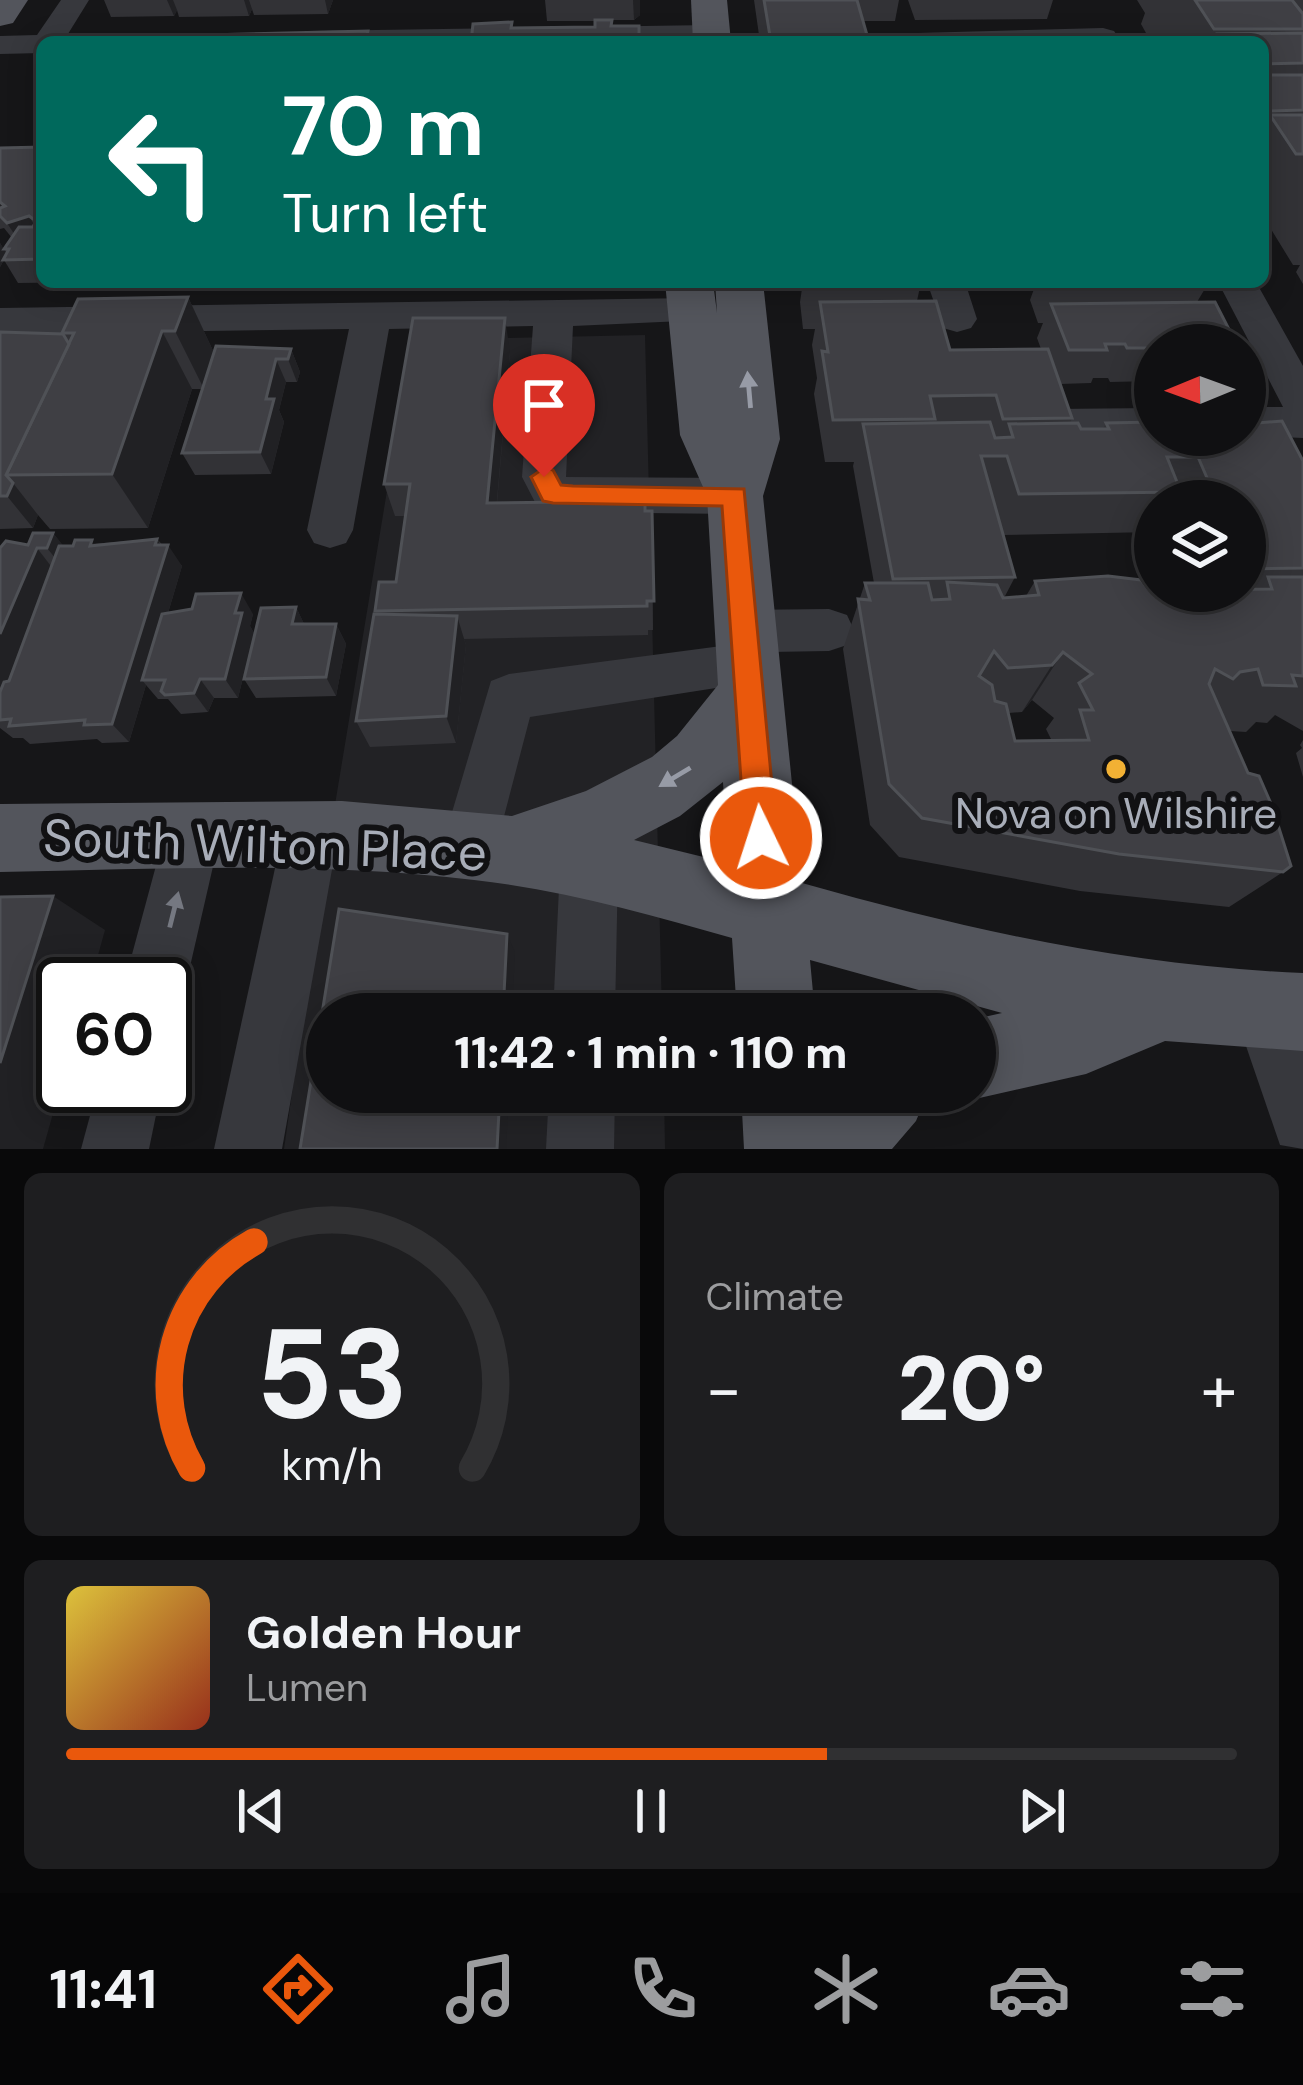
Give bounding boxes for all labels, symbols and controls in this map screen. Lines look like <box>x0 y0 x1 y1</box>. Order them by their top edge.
text: 70 m <box>282 72 485 181</box>
icon: left <box>84 84 240 240</box>
text: Turn left <box>282 178 488 249</box>
north arrow <box>1134 324 1266 456</box>
map controls <box>1134 324 1266 612</box>
pin <box>493 354 595 477</box>
one-way arrow <box>739 371 758 409</box>
icon: arrive <box>511 372 577 438</box>
button: layers <box>1134 480 1266 612</box>
marker: Nova on Wilshire <box>1103 756 1129 782</box>
one-way arrow <box>658 766 691 787</box>
position arrow <box>698 775 824 901</box>
place label: Nova on Wilshire <box>955 786 1277 841</box>
street label: South Wilton Place <box>42 804 488 886</box>
one-way arrow <box>165 892 184 929</box>
speed limit sign: 60 <box>36 957 192 1113</box>
text: 11:42 · 1 min · 110 m <box>454 1023 848 1082</box>
text: Climate <box>706 1271 844 1322</box>
text: 53 <box>255 1293 408 1456</box>
text: 20° <box>897 1331 1045 1448</box>
text: − <box>706 1347 742 1432</box>
text: + <box>1201 1347 1237 1432</box>
text: km/h <box>281 1436 382 1492</box>
text: Golden Hour <box>246 1603 521 1662</box>
text: Lumen <box>246 1662 368 1713</box>
icon: previous <box>228 1778 294 1844</box>
icon: pause <box>618 1778 684 1844</box>
icon: next <box>1009 1778 1075 1844</box>
icon: directions <box>256 1947 340 2031</box>
icon: music <box>439 1947 523 2031</box>
icon: phone <box>621 1947 705 2031</box>
icon: climate <box>804 1947 888 2031</box>
icon: car <box>987 1947 1071 2031</box>
icon: filters <box>1170 1947 1254 2031</box>
text: 11:41 <box>49 1954 157 2025</box>

